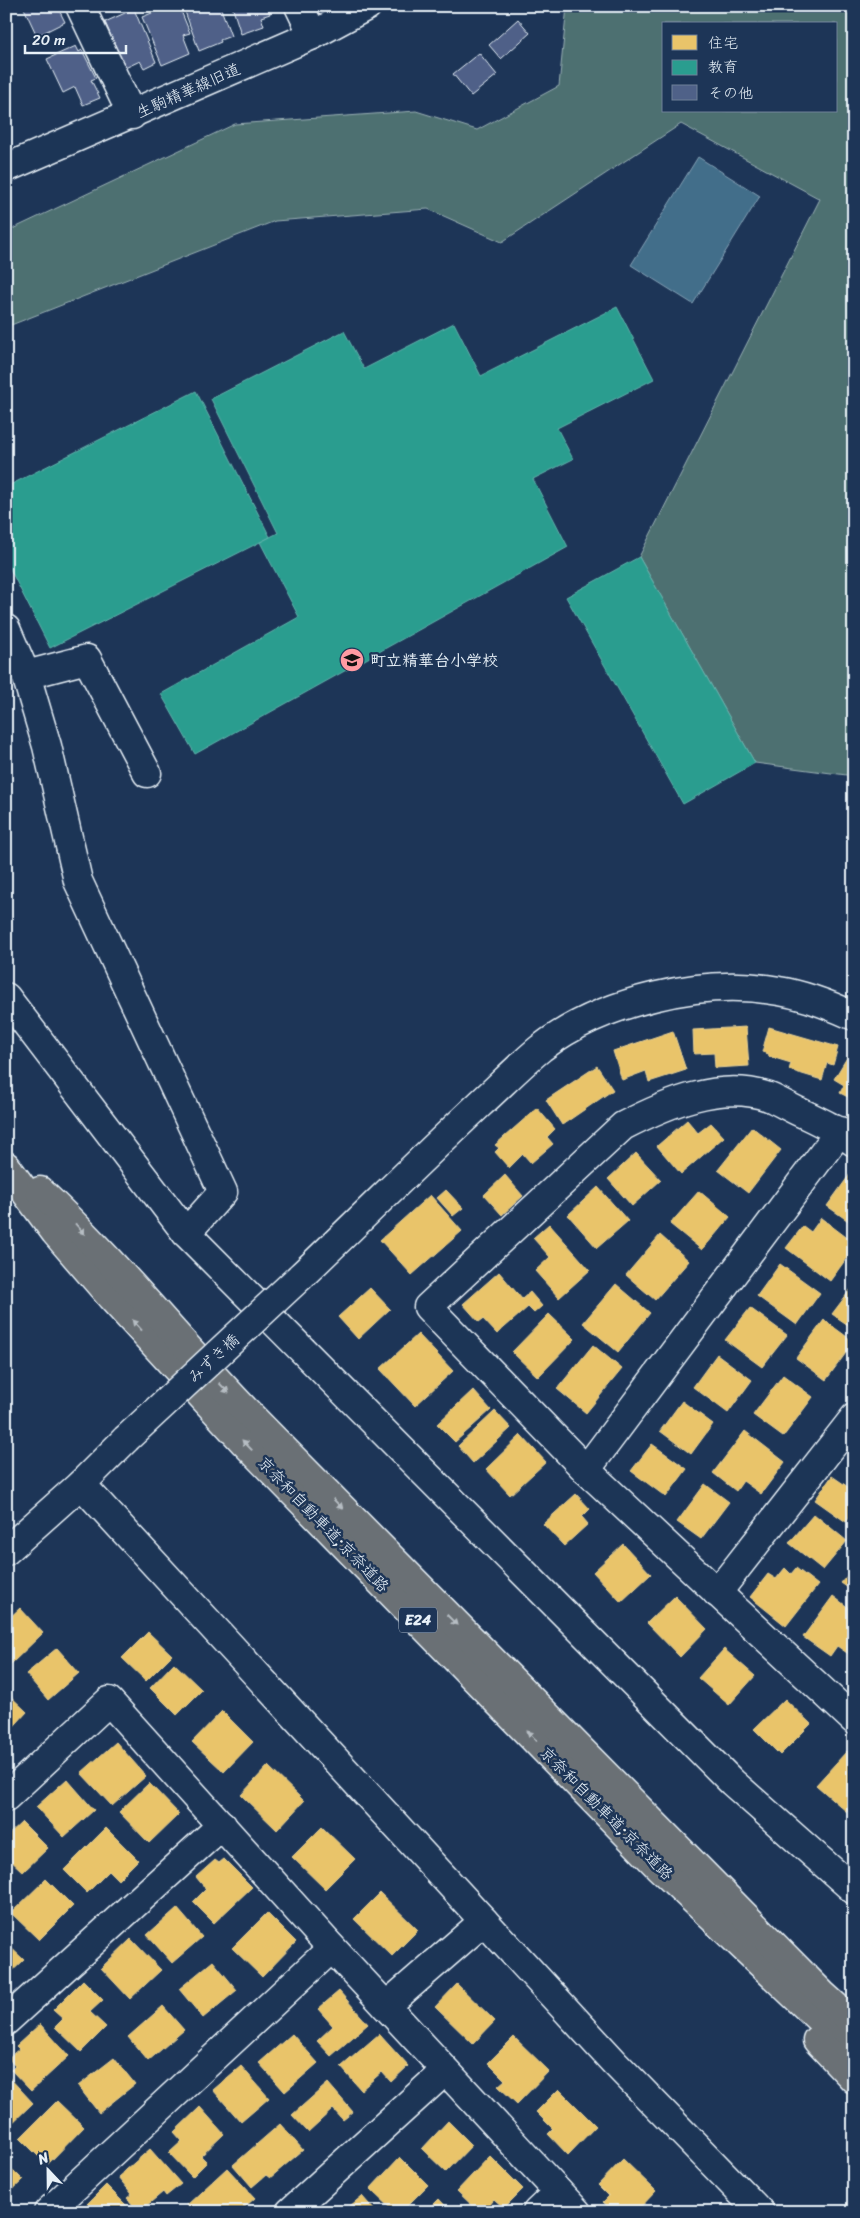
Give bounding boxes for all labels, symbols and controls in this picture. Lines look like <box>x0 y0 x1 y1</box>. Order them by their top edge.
scale bar <box>25 22 126 54</box>
legend <box>662 22 838 112</box>
text: 20 m <box>32 27 66 53</box>
text: 住宅 <box>708 30 738 56</box>
street label: 生駒精華線旧道 <box>131 54 245 126</box>
text: 教育 <box>708 54 738 80</box>
text: その他 <box>708 80 753 106</box>
place label: 町立精華台小学校 <box>370 646 498 675</box>
school or university icon: 町立精華台小学校 <box>339 647 365 673</box>
one-way arrow <box>74 1223 86 1235</box>
one-way arrow <box>131 1319 143 1331</box>
street label: みずき橋 <box>180 1326 246 1391</box>
one-way arrow <box>218 1382 230 1394</box>
one-way arrow <box>241 1439 253 1451</box>
street label: 京奈和自動車道;京奈道路 <box>250 1449 397 1599</box>
one-way arrow <box>332 1498 344 1510</box>
road number: E24 <box>399 1608 437 1632</box>
one-way arrow <box>446 1614 458 1626</box>
one-way arrow <box>526 1730 538 1742</box>
street label: 京奈和自動車道;京奈道路 <box>532 1739 681 1888</box>
text: N <box>33 2145 53 2172</box>
north arrow <box>22 2146 72 2196</box>

